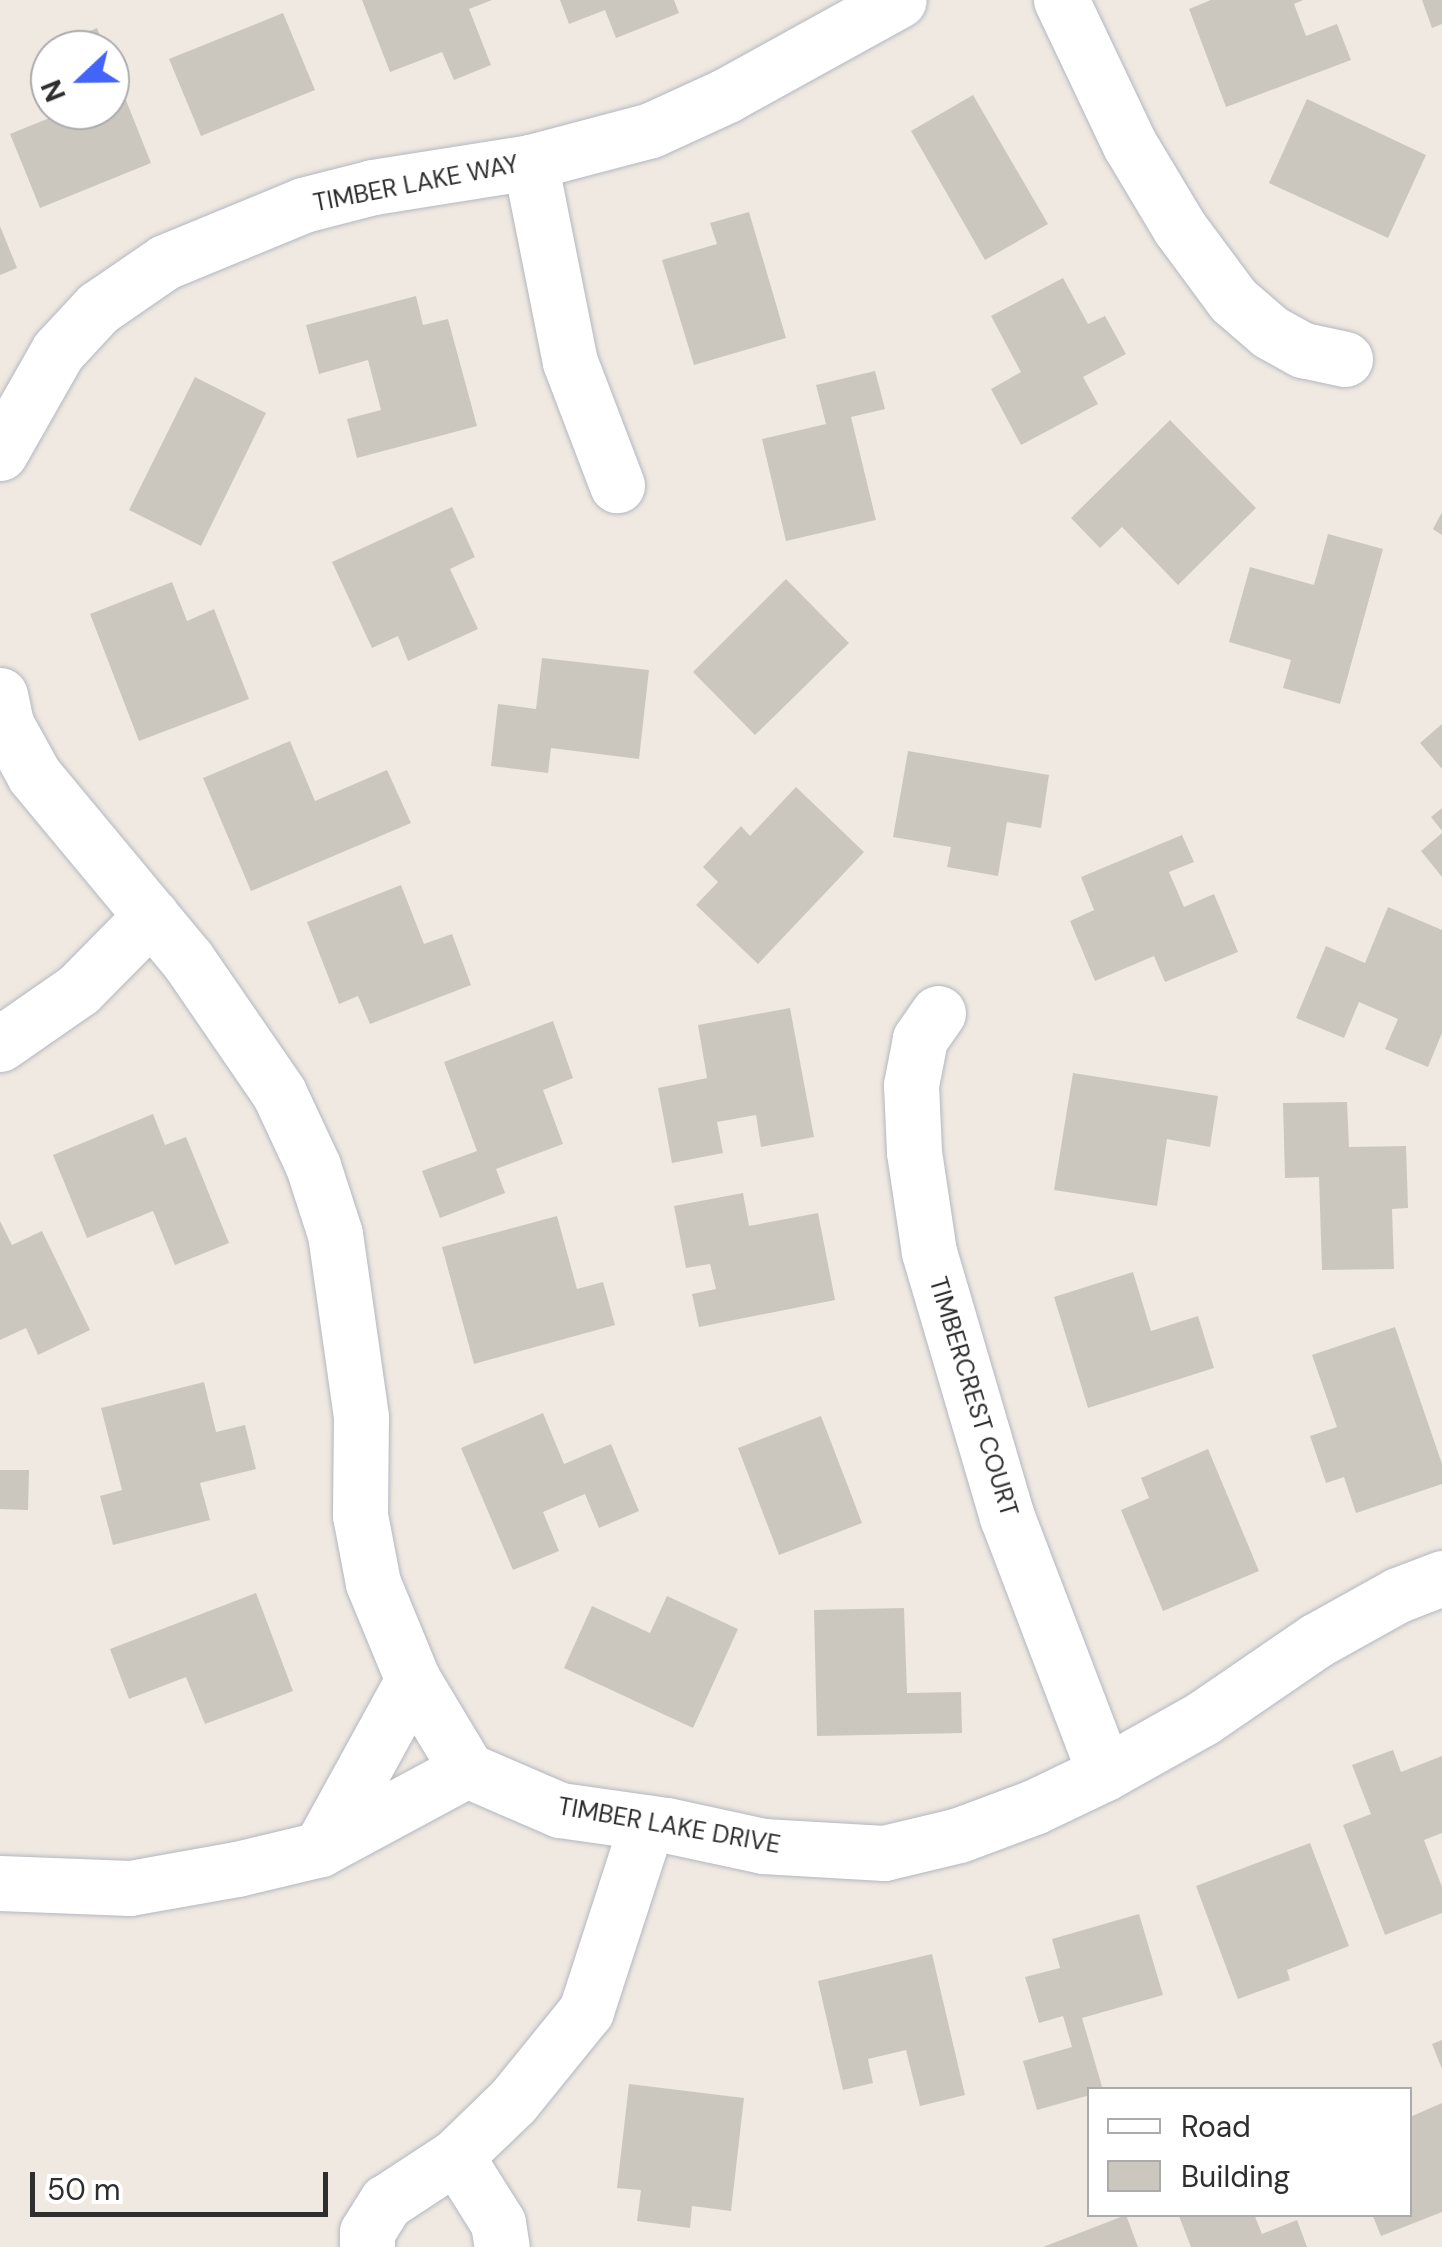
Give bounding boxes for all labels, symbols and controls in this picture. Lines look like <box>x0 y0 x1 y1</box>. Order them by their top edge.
north arrow <box>30 30 130 130</box>
text: N <box>33 74 75 107</box>
street label: TIMBER LAKE WAY <box>311 149 521 219</box>
street label: TIMBERCREST COURT <box>922 1273 1024 1521</box>
street label: TIMBER LAKE DRIVE <box>555 1792 783 1860</box>
legend <box>1087 2087 1412 2217</box>
text: Road <box>1181 2107 1251 2146</box>
scale bar <box>35 2152 332 2214</box>
text: Building <box>1181 2157 1290 2196</box>
text: 50 m <box>47 2170 121 2209</box>

